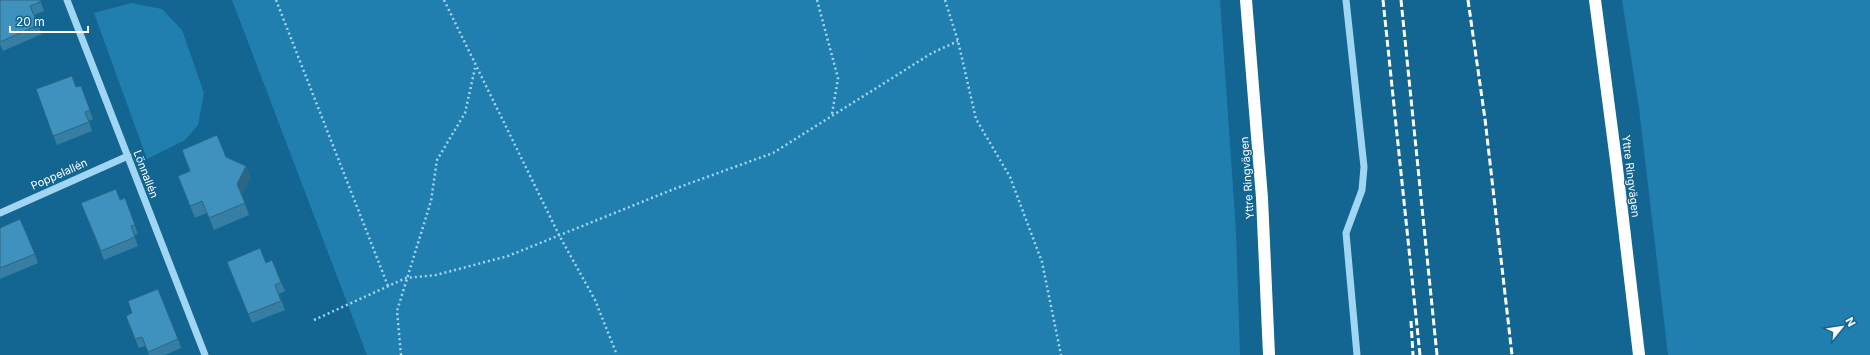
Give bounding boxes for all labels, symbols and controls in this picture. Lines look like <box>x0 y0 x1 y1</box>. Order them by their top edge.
scale bar <box>10 8 88 34</box>
text: 20 m <box>16 14 45 29</box>
street label: Yttre Ringvägen <box>1619 134 1643 218</box>
street label: Yttre Ringvägen <box>1237 136 1257 220</box>
street label: Lönnallén <box>130 148 162 200</box>
street label: Poppelallén <box>29 155 89 193</box>
north arrow <box>1822 307 1862 347</box>
text: N <box>1843 315 1859 329</box>

